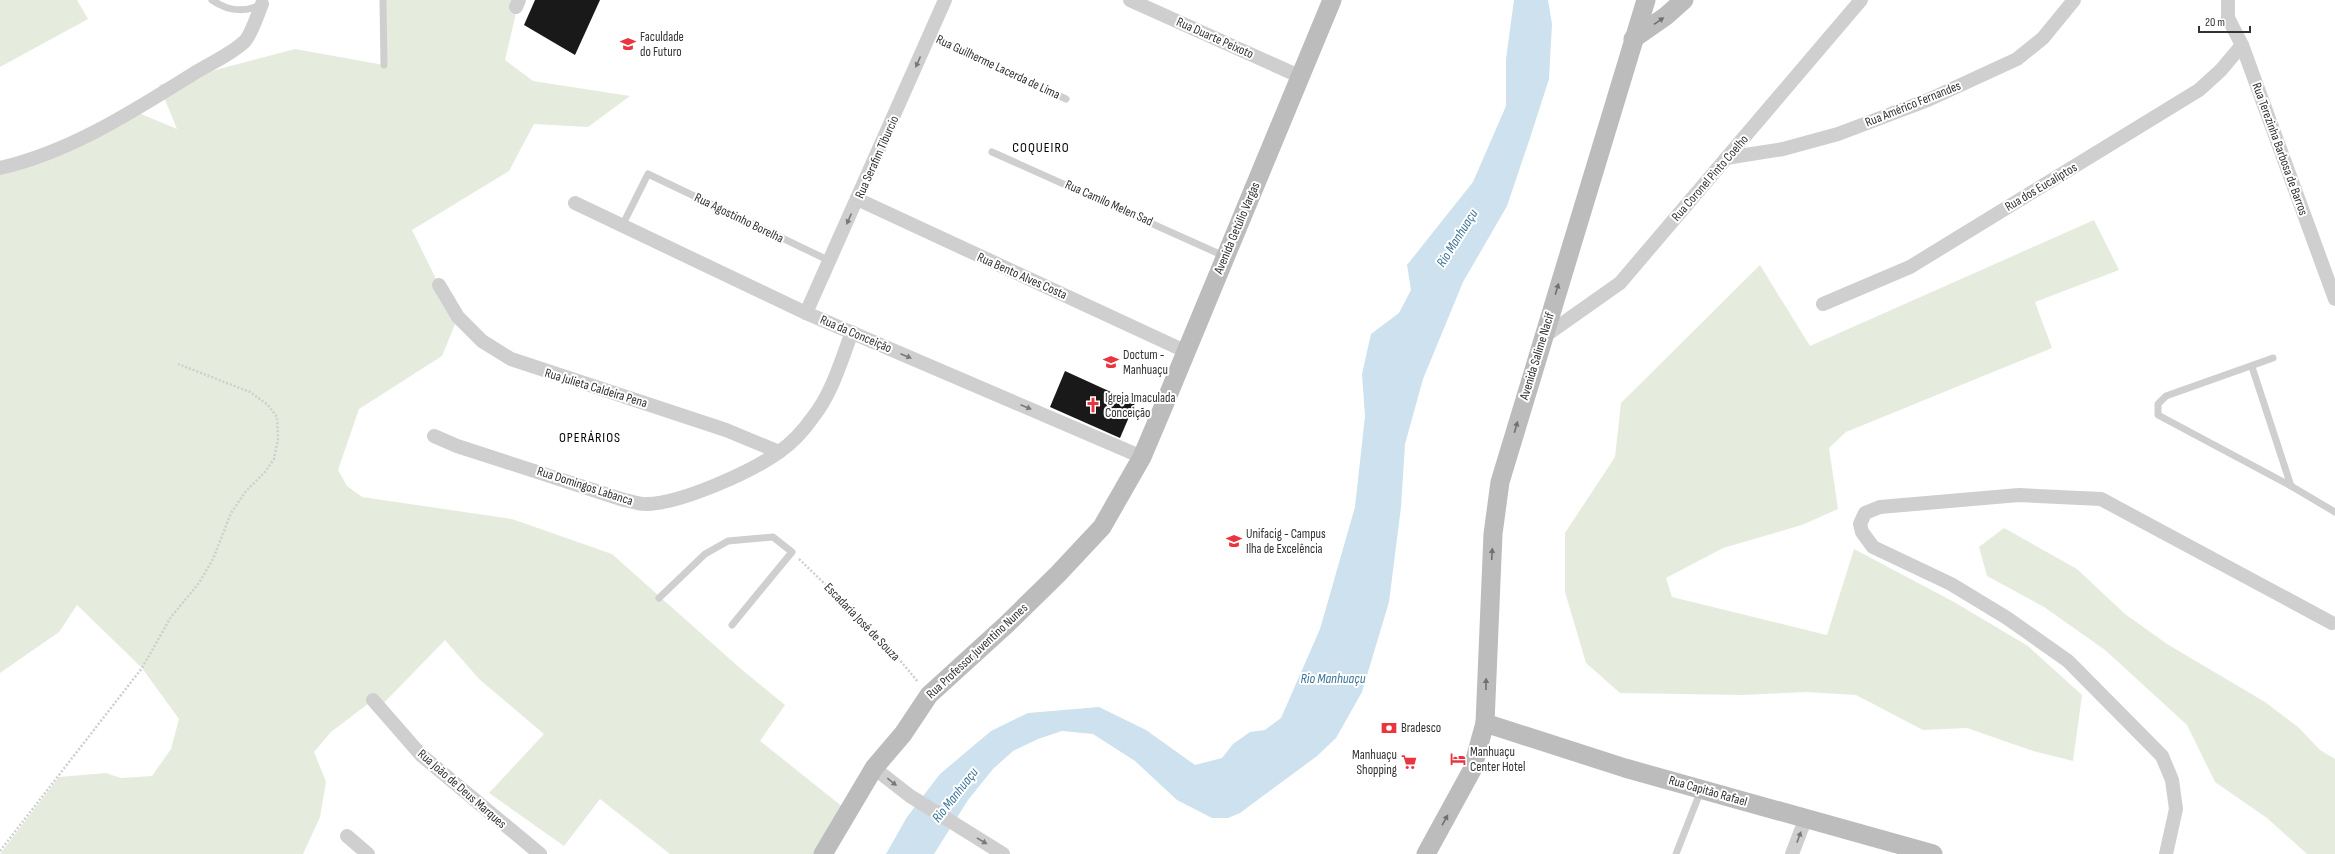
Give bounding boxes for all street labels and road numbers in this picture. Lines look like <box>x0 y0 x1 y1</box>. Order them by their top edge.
street label: Rua Duarte Peixoto <box>1174 14 1256 62</box>
street label: Rua Guilherme Lacerda de Lima <box>933 31 1063 103</box>
street label: Rua Américo Fernandes <box>1863 77 1963 130</box>
street label: Rua Terezinha Barbosa de Barros <box>2249 80 2312 218</box>
street label: Rua Serafim Tiburcio <box>852 113 902 201</box>
street label: Rua Coronel Pinto Coelho <box>1668 131 1752 225</box>
street label: Rua dos Eucaliptos <box>2002 159 2080 215</box>
street label: Rua Camilo Melen Sad <box>1063 176 1155 230</box>
street label: Avenida Getúlio Vargas <box>1210 179 1264 277</box>
street label: Rua Agostinho Borelha <box>692 189 786 247</box>
street label: Rua Bento Alves Costa <box>975 249 1069 303</box>
street label: Avenida Salime Nacif <box>1516 310 1558 403</box>
street label: Rua da Conceição <box>818 312 894 356</box>
street label: Rua Julieta Caldeira Pena <box>543 365 649 411</box>
street label: Rua Domingos Labanca <box>535 463 635 509</box>
street label: Escadaria José de Souza <box>821 580 903 664</box>
street label: Rua Professor Juventino Nunes <box>923 600 1031 702</box>
street label: Rua João de Deus Marques <box>414 746 510 832</box>
street label: Rua Capitão Rafael <box>1667 772 1749 810</box>

